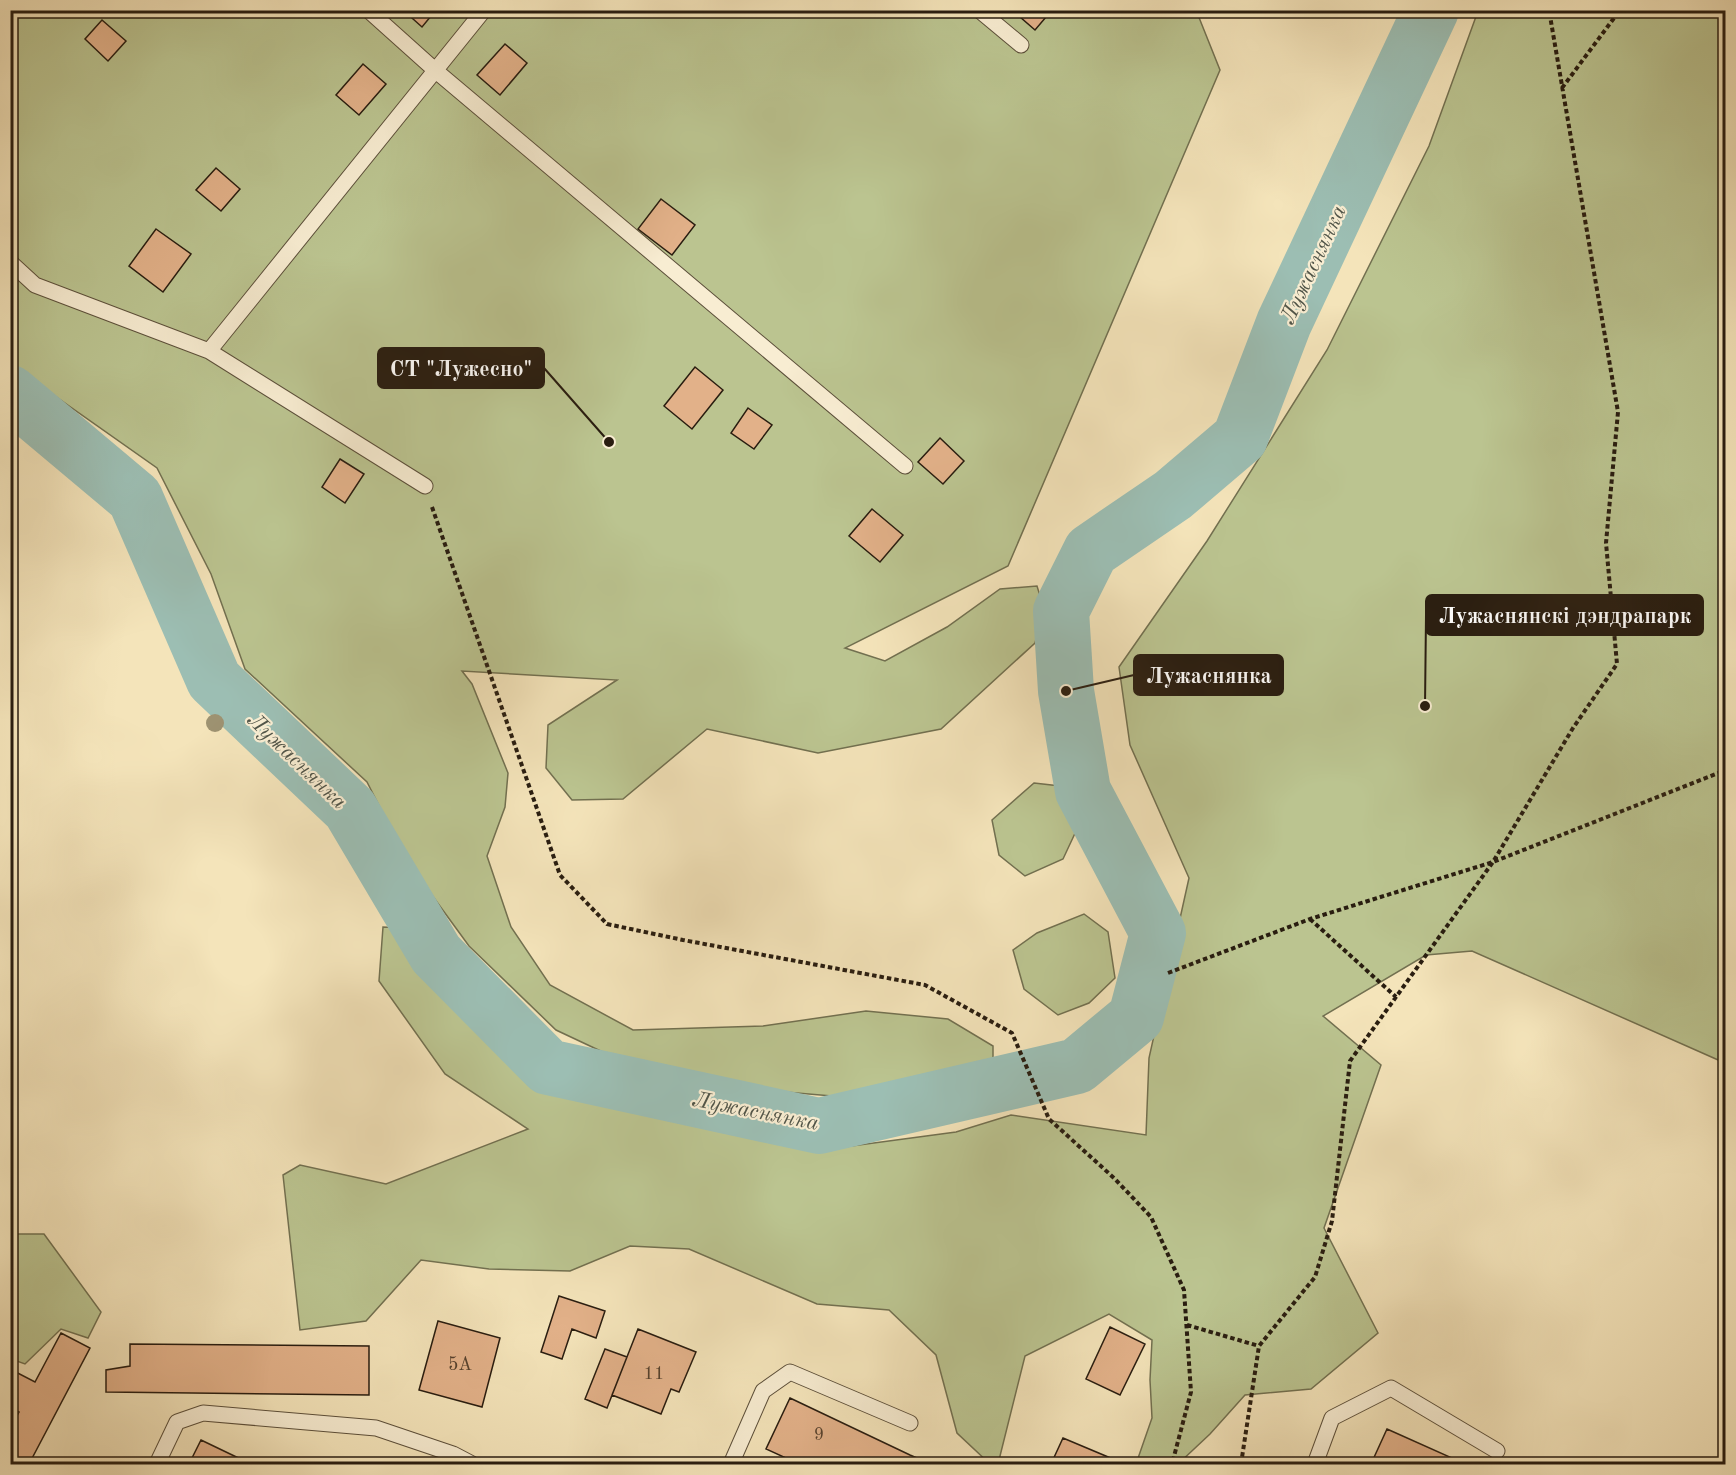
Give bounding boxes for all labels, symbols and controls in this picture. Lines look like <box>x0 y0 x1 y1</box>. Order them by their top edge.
water label: Лужаснянка <box>1277 202 1351 328</box>
callout: СТ "Лужесно" <box>378 348 544 388</box>
text: СТ "Лужесно" <box>390 359 532 381</box>
callout: Лужаснянскі дэндрапарк <box>1426 595 1703 635</box>
text: Лужаснянскі дэндрапарк <box>1439 606 1692 628</box>
callout: Лужаснянка <box>1134 655 1283 695</box>
text: Лужаснянка <box>1146 666 1272 688</box>
water label: Лужаснянка <box>243 709 350 814</box>
water label: Лужаснянка <box>691 1089 821 1135</box>
house number: 5А <box>448 1356 472 1374</box>
house number: 11 <box>644 1365 664 1383</box>
house number: 9 <box>814 1426 824 1444</box>

